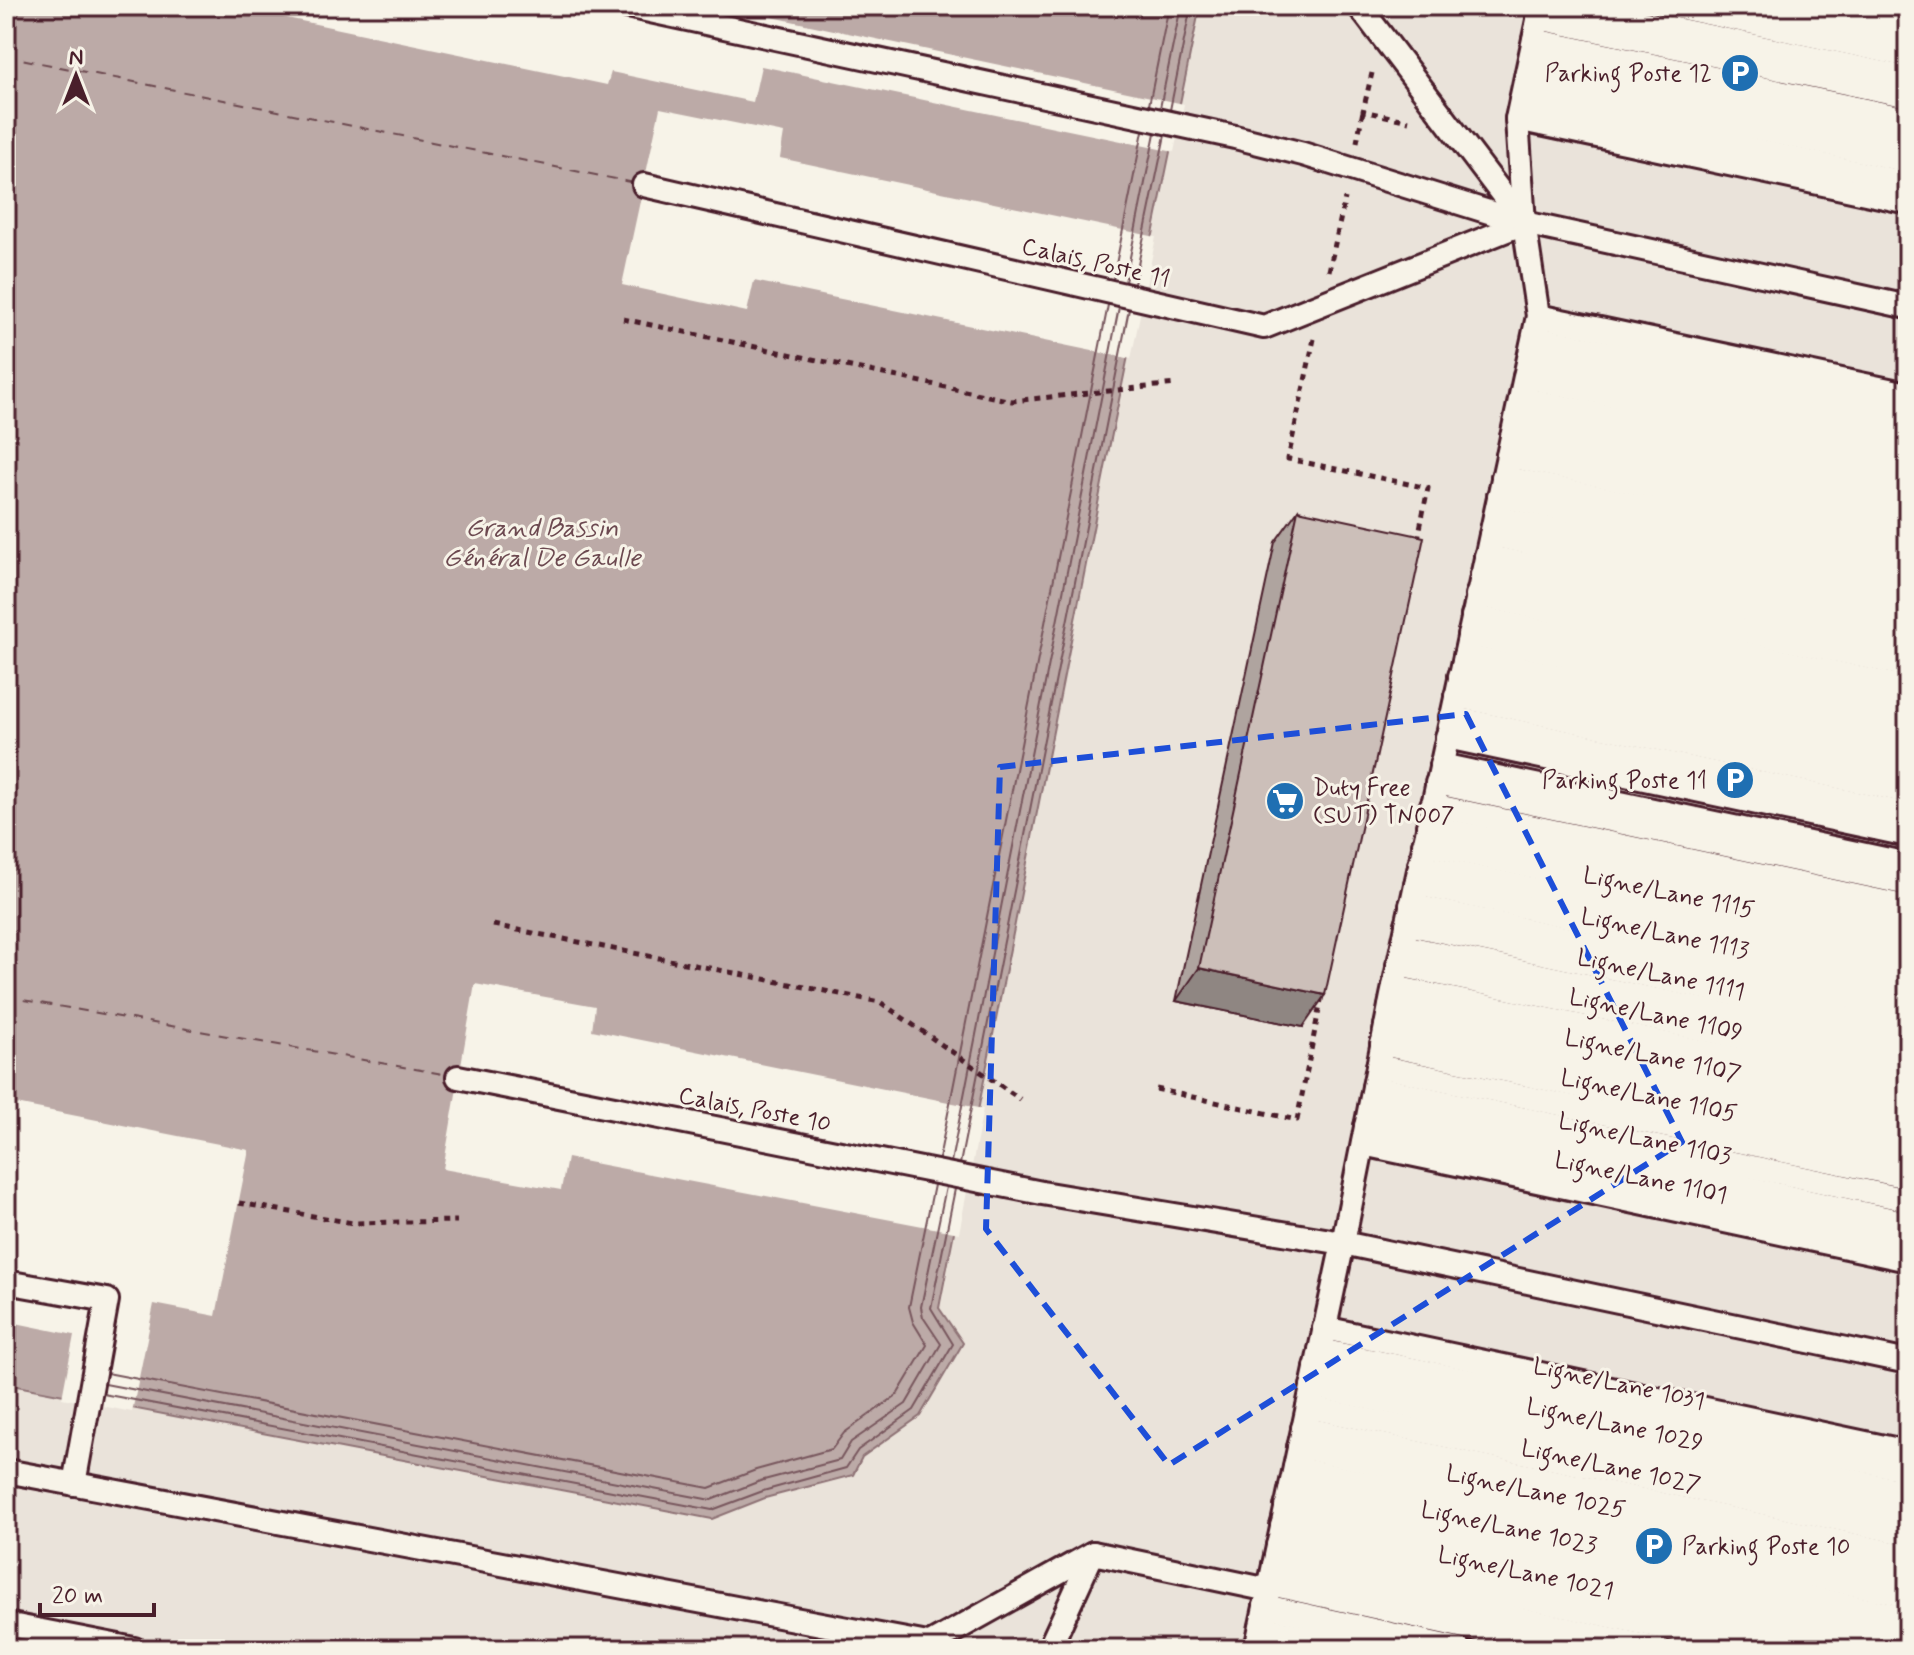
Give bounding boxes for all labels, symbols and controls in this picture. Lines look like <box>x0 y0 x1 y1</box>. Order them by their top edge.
north arrow <box>36 36 116 116</box>
text: N <box>69 44 83 72</box>
parking icon: Parking Poste 12 <box>1719 52 1761 94</box>
place label: Parking Poste 12 <box>1545 59 1712 93</box>
street label: Calais, Poste 11 <box>1018 231 1173 296</box>
water label: Grand Bassin Général De Gaulle <box>443 512 642 576</box>
parking icon: Parking Poste 11 <box>1714 759 1756 801</box>
place label: Parking Poste 11 <box>1542 766 1707 800</box>
place label: Duty Free (SUT) TN007 <box>1313 773 1455 832</box>
supermarket icon: Duty Free (SUT) TN007 <box>1264 780 1306 822</box>
street label: Ligne/Lane 1115 <box>1580 860 1757 930</box>
street label: Ligne/Lane 1113 <box>1577 902 1752 970</box>
street label: Ligne/Lane 1111 <box>1573 943 1747 1011</box>
street label: Ligne/Lane 1109 <box>1565 982 1745 1052</box>
street label: Ligne/Lane 1107 <box>1561 1023 1744 1093</box>
street label: Ligne/Lane 1105 <box>1557 1063 1740 1133</box>
street label: Calais, Poste 10 <box>676 1081 834 1140</box>
street label: Ligne/Lane 1103 <box>1555 1106 1734 1176</box>
street label: Ligne/Lane 1101 <box>1551 1145 1730 1215</box>
street label: Ligne/Lane 1031 <box>1530 1351 1707 1421</box>
street label: Ligne/Lane 1029 <box>1523 1392 1706 1462</box>
street label: Ligne/Lane 1027 <box>1517 1433 1703 1505</box>
street label: Ligne/Lane 1025 <box>1443 1458 1628 1530</box>
street label: Ligne/Lane 1023 <box>1417 1495 1600 1565</box>
parking icon: Parking Poste 10 <box>1633 1525 1675 1567</box>
place label: Parking Poste 10 <box>1682 1532 1850 1566</box>
street label: Ligne/Lane 1021 <box>1434 1540 1616 1610</box>
scale bar <box>40 1567 154 1617</box>
text: 20 m <box>52 1581 103 1612</box>

